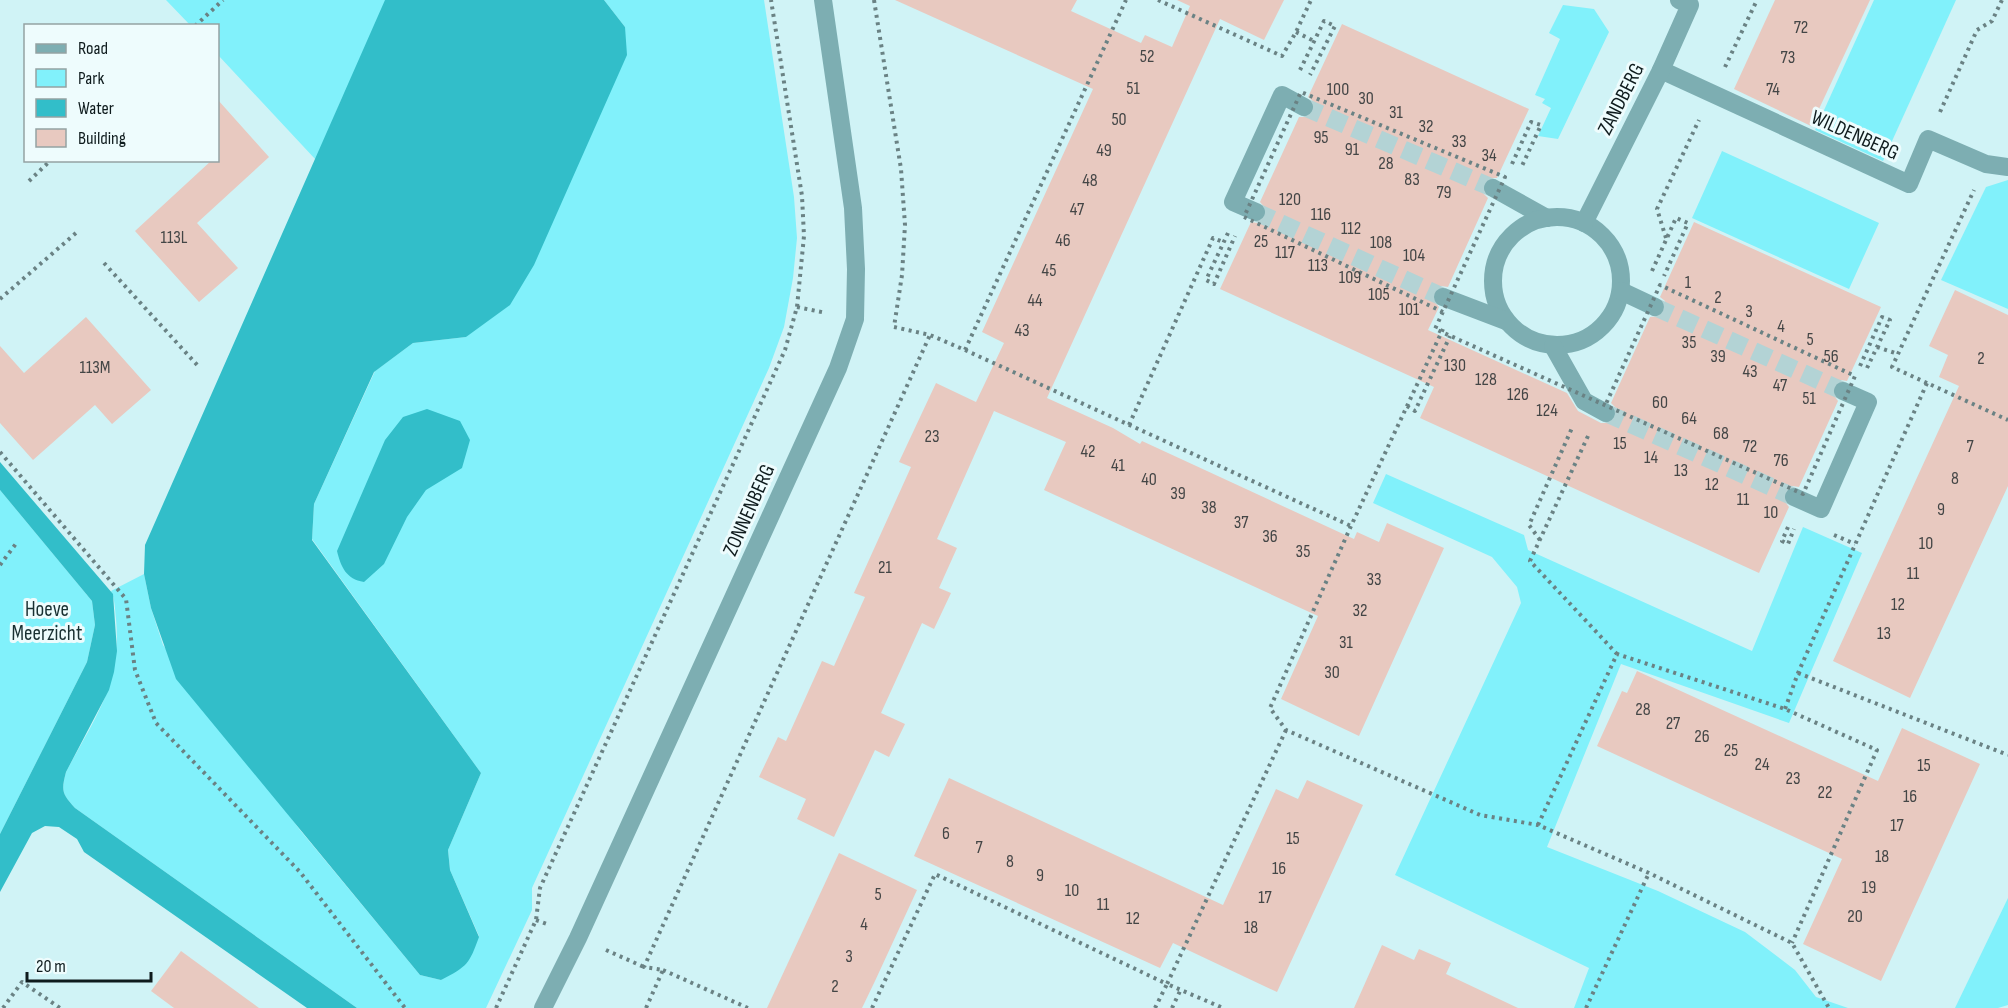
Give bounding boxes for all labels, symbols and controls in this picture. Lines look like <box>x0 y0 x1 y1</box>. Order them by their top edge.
house number: 72 <box>1794 17 1808 38</box>
legend <box>24 24 219 162</box>
text: Road <box>78 38 108 59</box>
house number: 52 <box>1140 46 1154 67</box>
house number: 73 <box>1781 47 1795 68</box>
street label: ZANDBERG <box>1592 59 1650 139</box>
text: Park <box>78 68 104 89</box>
house number: 51 <box>1126 78 1140 99</box>
house number: 100 <box>1327 79 1349 100</box>
house number: 74 <box>1766 79 1780 100</box>
house number: 30 <box>1358 88 1374 109</box>
text: Water <box>78 98 114 119</box>
house number: 31 <box>1389 102 1404 123</box>
street label: WILDENBERG <box>1807 105 1903 165</box>
house number: 50 <box>1111 109 1127 130</box>
house number: 32 <box>1419 116 1433 137</box>
house number: 95 <box>1313 127 1329 148</box>
text: Building <box>78 128 126 149</box>
house number: 33 <box>1451 131 1467 152</box>
house number: 91 <box>1345 139 1360 160</box>
house number: 49 <box>1096 140 1112 161</box>
house number: 34 <box>1481 145 1497 166</box>
house number: 28 <box>1378 153 1394 174</box>
house number: 83 <box>1404 169 1420 190</box>
house number: 48 <box>1082 170 1098 191</box>
house number: 79 <box>1436 182 1452 203</box>
house number: 120 <box>1279 189 1301 210</box>
house number: 47 <box>1070 199 1085 220</box>
house number: 116 <box>1311 204 1331 225</box>
house number: 112 <box>1341 218 1361 239</box>
house number: 113L <box>161 227 188 248</box>
house number: 46 <box>1055 230 1071 251</box>
house number: 25 <box>1254 231 1268 252</box>
house number: 108 <box>1370 232 1392 253</box>
house number: 117 <box>1275 242 1296 263</box>
house number: 104 <box>1403 245 1425 266</box>
house number: 113 <box>1308 255 1328 276</box>
house number: 45 <box>1042 260 1056 281</box>
house number: 109 <box>1339 267 1361 288</box>
house number: 1 <box>1685 272 1692 293</box>
house number: 105 <box>1368 284 1390 305</box>
house number: 2 <box>1714 287 1722 308</box>
house number: 44 <box>1027 290 1043 311</box>
house number: 101 <box>1399 299 1420 320</box>
house number: 3 <box>1745 301 1753 322</box>
house number: 4 <box>1777 316 1785 337</box>
house number: 43 <box>1014 320 1030 341</box>
house number: 5 <box>1806 329 1814 350</box>
house number: 35 <box>1682 332 1696 353</box>
house number: 39 <box>1710 346 1726 367</box>
house number: 56 <box>1823 346 1839 367</box>
house number: 2 <box>1977 348 1985 369</box>
house number: 130 <box>1444 355 1466 376</box>
house number: 113M <box>80 357 110 378</box>
house number: 43 <box>1742 361 1758 382</box>
house number: 128 <box>1475 369 1497 390</box>
house number: 47 <box>1773 375 1788 396</box>
house number: 126 <box>1507 384 1529 405</box>
house number: 51 <box>1802 388 1816 409</box>
house number: 60 <box>1652 392 1668 413</box>
house number: 124 <box>1536 400 1558 421</box>
house number: 64 <box>1681 408 1697 429</box>
house number: 68 <box>1713 423 1729 444</box>
house number: 23 <box>925 426 940 447</box>
house number: 15 <box>1613 433 1627 454</box>
house number: 72 <box>1743 436 1757 457</box>
house number: 7 <box>1966 436 1974 457</box>
house number: 42 <box>1080 441 1096 462</box>
house number: 14 <box>1644 447 1658 468</box>
house number: 76 <box>1773 450 1789 471</box>
house number: 41 <box>1111 455 1126 476</box>
street label: ZONNENBERG <box>718 460 780 560</box>
house number: 13 <box>1674 460 1688 481</box>
house number: 8 <box>1951 468 1959 489</box>
house number: 40 <box>1141 469 1157 490</box>
house number: 12 <box>1705 474 1719 495</box>
house number: 39 <box>1170 483 1186 504</box>
house number: 11 <box>1737 489 1750 510</box>
house number: 38 <box>1201 497 1217 518</box>
house number: 9 <box>1937 499 1945 520</box>
house number: 10 <box>1764 502 1778 523</box>
house number: 37 <box>1234 512 1249 533</box>
house number: 36 <box>1262 526 1278 547</box>
house number: 10 <box>1919 533 1933 554</box>
house number: 35 <box>1296 541 1310 562</box>
house number: 21 <box>878 557 893 578</box>
house number: 11 <box>1907 563 1920 584</box>
house number: 33 <box>1366 569 1382 590</box>
house number: 12 <box>1891 594 1905 615</box>
park label: Hoeve Meerzicht <box>12 597 82 646</box>
house number: 32 <box>1353 600 1367 621</box>
house number: 13 <box>1877 623 1891 644</box>
house number: 31 <box>1339 632 1354 653</box>
house number: 30 <box>1324 662 1340 683</box>
house number: 28 <box>1635 699 1651 720</box>
house number: 27 <box>1666 713 1681 734</box>
house number: 26 <box>1694 726 1710 747</box>
house number: 25 <box>1724 740 1738 761</box>
house number: 24 <box>1755 754 1770 775</box>
house number: 15 <box>1917 755 1931 776</box>
house number: 23 <box>1786 768 1801 789</box>
house number: 22 <box>1818 782 1832 803</box>
house number: 16 <box>1903 786 1917 807</box>
house number: 17 <box>1890 815 1905 836</box>
house number: 6 <box>942 823 950 844</box>
house number: 15 <box>1286 828 1300 849</box>
house number: 7 <box>975 837 983 858</box>
house number: 18 <box>1875 846 1889 867</box>
house number: 8 <box>1006 851 1014 872</box>
house number: 16 <box>1272 858 1286 879</box>
house number: 9 <box>1036 865 1044 886</box>
house number: 19 <box>1862 877 1876 898</box>
house number: 10 <box>1065 880 1079 901</box>
house number: 5 <box>874 884 882 905</box>
house number: 17 <box>1258 887 1273 908</box>
house number: 11 <box>1097 894 1110 915</box>
house number: 20 <box>1847 906 1863 927</box>
house number: 12 <box>1126 908 1140 929</box>
house number: 4 <box>860 914 868 935</box>
house number: 18 <box>1244 917 1258 938</box>
scale bar <box>27 945 152 983</box>
house number: 3 <box>845 946 853 967</box>
text: 20 m <box>36 956 66 977</box>
house number: 2 <box>831 976 839 997</box>

